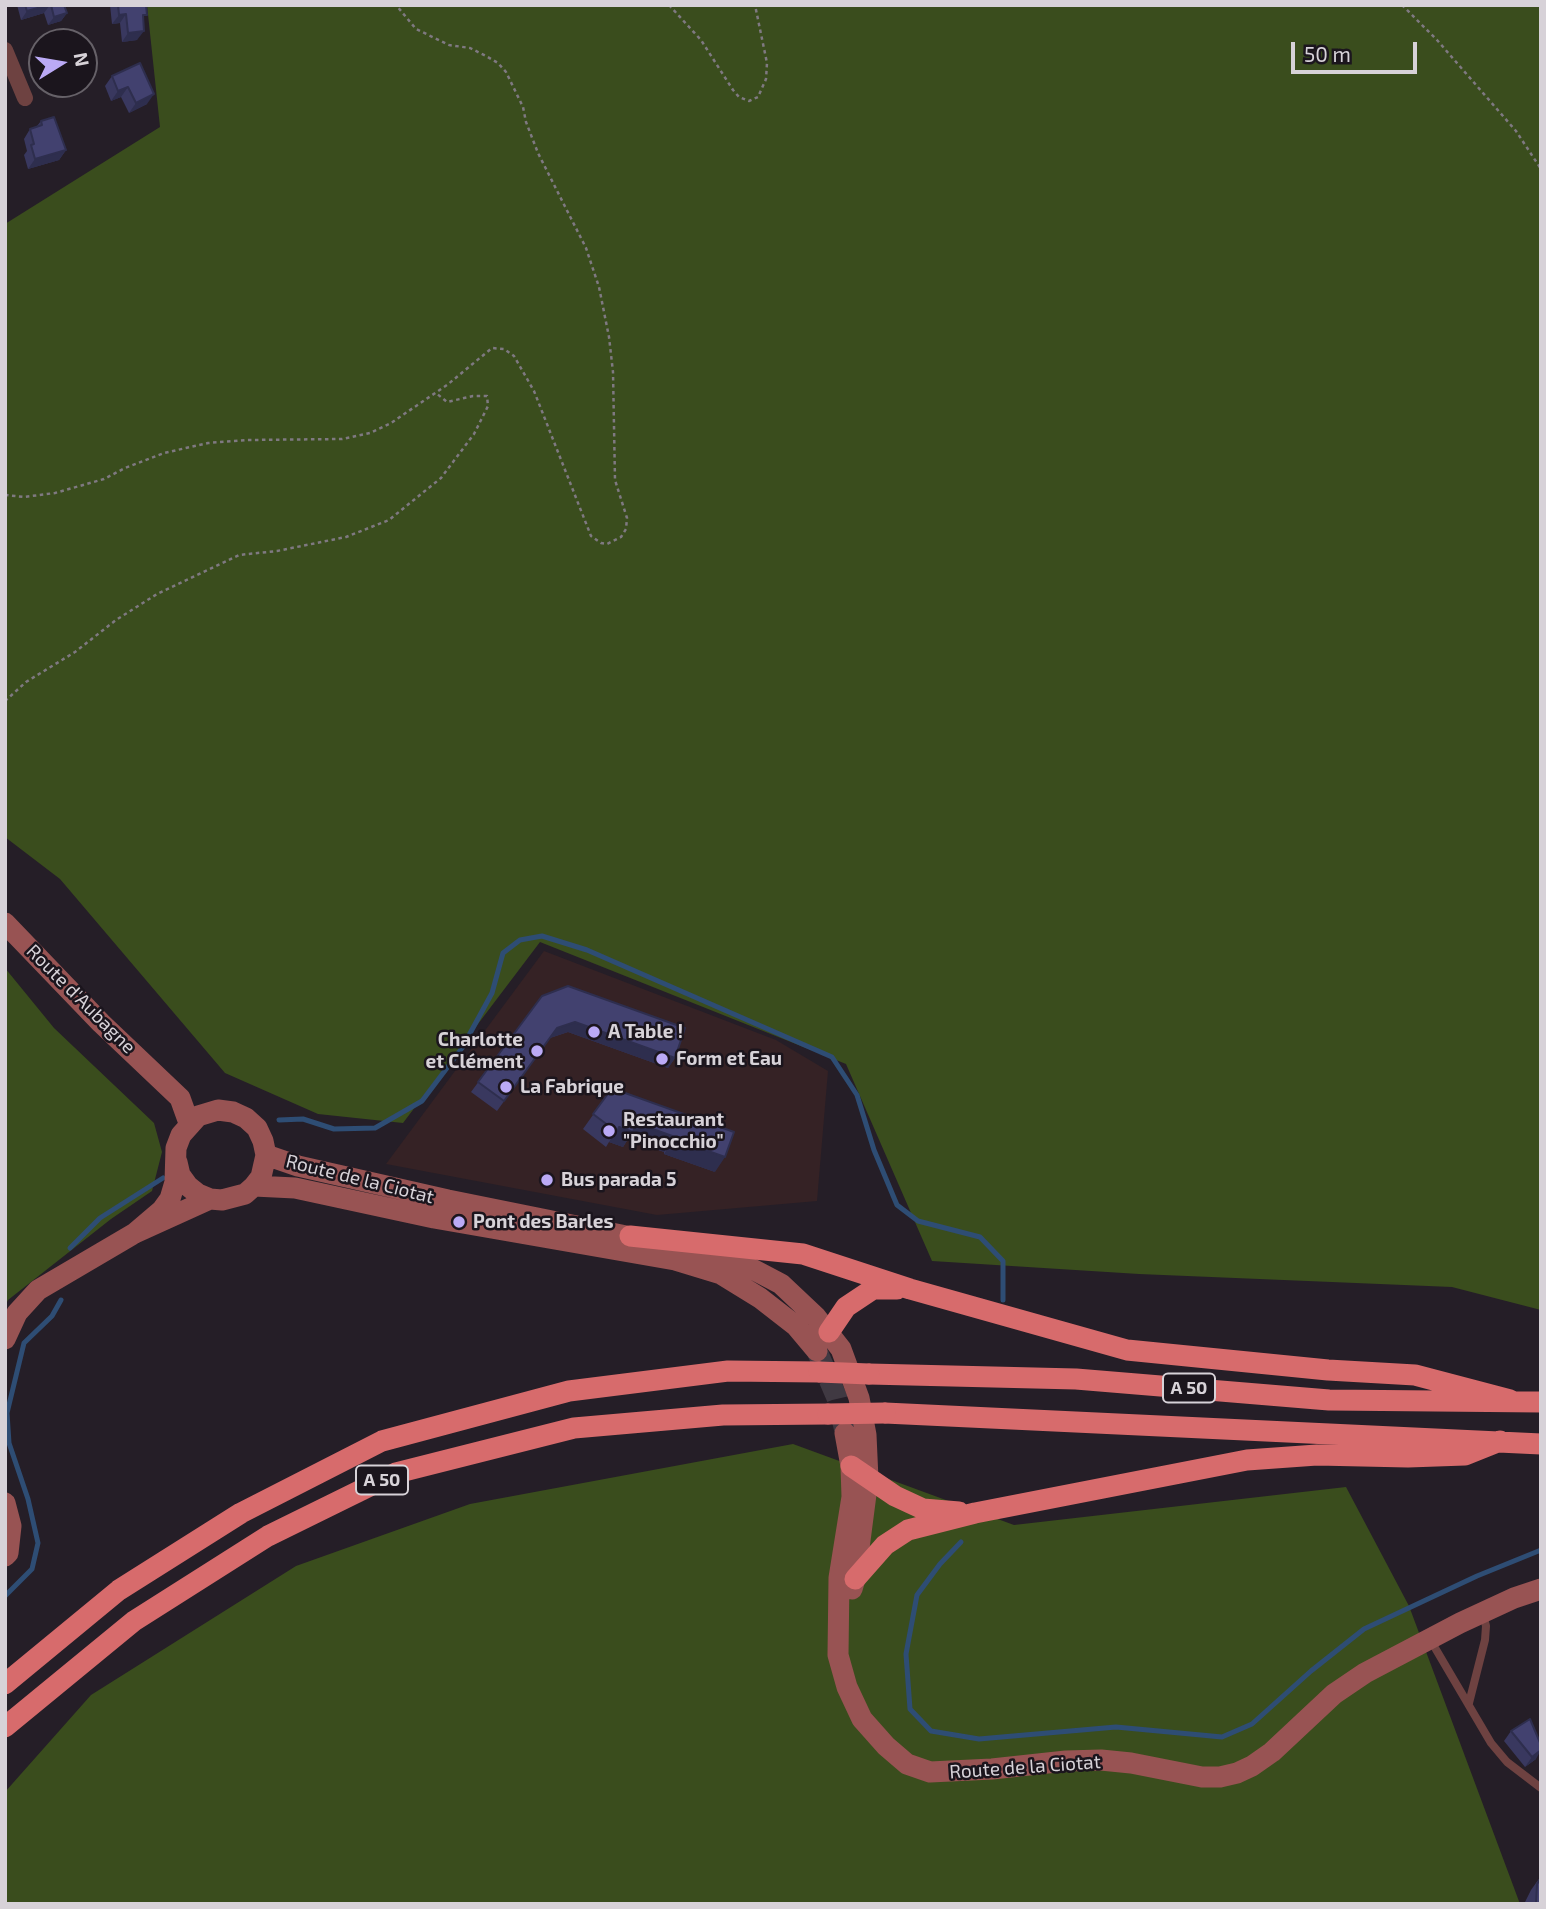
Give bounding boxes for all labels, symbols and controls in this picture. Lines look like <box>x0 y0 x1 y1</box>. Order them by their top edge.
north arrow <box>28 28 98 98</box>
scale bar <box>1294 28 1420 72</box>
text: 50 m <box>1304 41 1351 66</box>
text: N <box>70 50 95 68</box>
street label: Route d'Aubagne <box>22 940 140 1058</box>
place label: A Table ! <box>608 1021 683 1043</box>
marker: A Table ! <box>586 1024 602 1040</box>
place label: Charlotte et Clément <box>426 1029 523 1073</box>
marker: Charlotte et Clément <box>529 1043 545 1059</box>
place label: Form et Eau <box>676 1048 782 1070</box>
marker: Form et Eau <box>654 1051 670 1067</box>
place label: La Fabrique <box>520 1076 624 1098</box>
marker: La Fabrique <box>498 1079 514 1095</box>
place label: Restaurant "Pinocchio" <box>623 1109 724 1153</box>
marker: Restaurant "Pinocchio" <box>601 1123 617 1139</box>
street label: Route de la Ciotat <box>284 1150 436 1208</box>
place label: Bus parada 5 <box>561 1169 677 1191</box>
marker: Bus parada 5 <box>539 1172 555 1188</box>
place label: Pont des Barles <box>473 1211 614 1233</box>
marker: Pont des Barles <box>451 1214 467 1230</box>
road number: A 50 <box>1163 1373 1215 1402</box>
road number: A 50 <box>356 1465 408 1494</box>
street label: Route de la Ciotat <box>948 1750 1102 1784</box>

